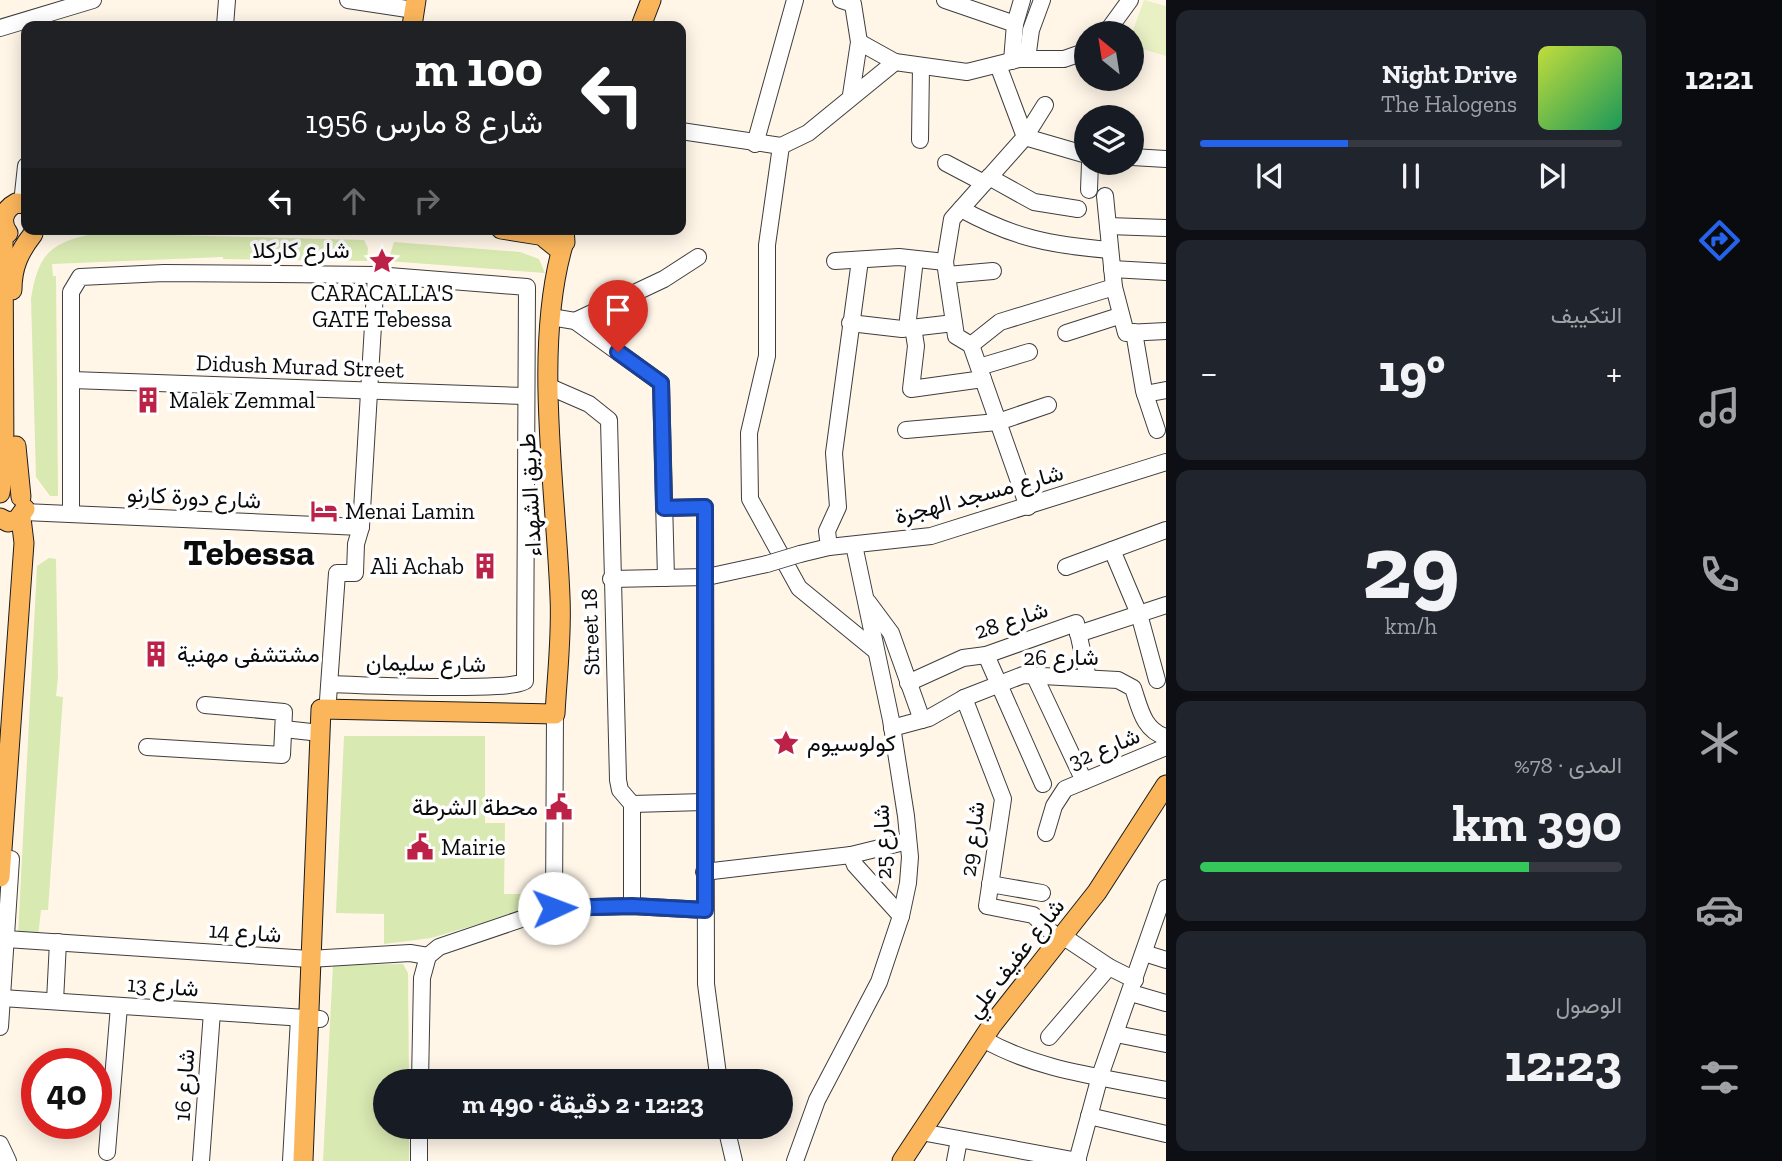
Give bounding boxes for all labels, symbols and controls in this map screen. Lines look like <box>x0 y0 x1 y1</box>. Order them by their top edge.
north arrow <box>1074 21 1144 91</box>
map controls <box>1074 21 1144 175</box>
text: 100 m <box>415 40 543 99</box>
icon: left <box>567 49 658 140</box>
text: Night Drive <box>1382 58 1517 90</box>
text: 12:21 <box>1685 59 1753 97</box>
text: The Halogens <box>1381 90 1517 118</box>
text: شارع 8 مارس 1956 <box>305 103 543 141</box>
button: layers <box>1074 105 1144 175</box>
icon: previous <box>1251 157 1289 195</box>
icon: pause <box>1392 157 1430 195</box>
icon: next <box>1533 157 1571 195</box>
icon: left <box>262 182 300 220</box>
icon: ahead <box>335 182 373 220</box>
icon: right <box>408 182 446 220</box>
icon: directions <box>1695 216 1744 265</box>
street label: شارع كاركلا <box>252 236 350 266</box>
place icon: CARACALLA'S GATE Tebessa <box>367 246 397 276</box>
place label: CARACALLA'S GATE Tebessa <box>310 279 454 333</box>
pin <box>588 280 648 352</box>
icon: arrive <box>599 291 637 329</box>
text: التكييف <box>1551 301 1622 329</box>
text: 19° <box>1378 342 1445 404</box>
street label: Didush Murad Street <box>196 348 405 384</box>
text: − <box>1200 350 1218 396</box>
text: + <box>1606 350 1622 396</box>
icon: music <box>1695 383 1744 432</box>
building icon: Malek Zemmal <box>133 385 163 415</box>
place label: Malek Zemmal <box>169 386 315 414</box>
street label: طريق الشهداء <box>513 432 548 557</box>
street label: شارع مسجد الهجرة <box>892 458 1067 532</box>
street label: شارع دورة كارنو <box>126 480 262 516</box>
hotel icon: Menai Lamin <box>309 496 339 526</box>
place label: Menai Lamin <box>345 497 475 525</box>
text: 29 <box>1362 512 1460 621</box>
district label: Tebessa <box>183 530 315 574</box>
icon: phone <box>1695 550 1744 599</box>
building icon: Ali Achab <box>470 551 500 581</box>
place label: Ali Achab <box>371 552 464 580</box>
street label: Street 18 <box>574 588 606 676</box>
street label: شارع 28 <box>971 595 1052 647</box>
text: km/h <box>1385 612 1437 640</box>
building icon: مشتشفى مهنية <box>141 639 171 669</box>
place label: مشتشفى مهنية <box>177 640 320 669</box>
street label: شارع 26 <box>1023 643 1099 673</box>
street label: شارع سليمان <box>366 648 486 680</box>
icon: climate <box>1695 718 1744 767</box>
street label: شارع 32 <box>1064 721 1145 777</box>
place icon: كولوسيوم <box>771 728 801 758</box>
place label: كولوسيوم <box>807 729 896 758</box>
text: المدى · 78% <box>1514 751 1622 779</box>
public building icon: محطة الشرطة <box>544 792 574 822</box>
text: 390 km <box>1452 792 1622 854</box>
place label: محطة الشرطة <box>412 793 538 822</box>
street label: شارع 29 <box>954 800 992 878</box>
street label: شارع 25 <box>867 804 899 880</box>
public building icon: Mairie <box>405 832 435 862</box>
place label: Mairie <box>441 833 506 861</box>
position arrow <box>517 871 591 945</box>
icon: car <box>1695 885 1744 934</box>
street label: شارع عفيف علي <box>960 893 1074 1026</box>
street label: شارع 14 <box>208 915 282 950</box>
street label: شارع 13 <box>126 970 200 1004</box>
text: الوصول <box>1556 991 1622 1019</box>
text: 12:23 <box>1505 1032 1622 1094</box>
speed limit sign: 40 <box>21 1048 112 1139</box>
street label: شارع 16 <box>168 1048 202 1122</box>
icon: filters <box>1695 1053 1744 1102</box>
text: 12:23 · 2 دقيقة · 490 m <box>462 1088 704 1120</box>

